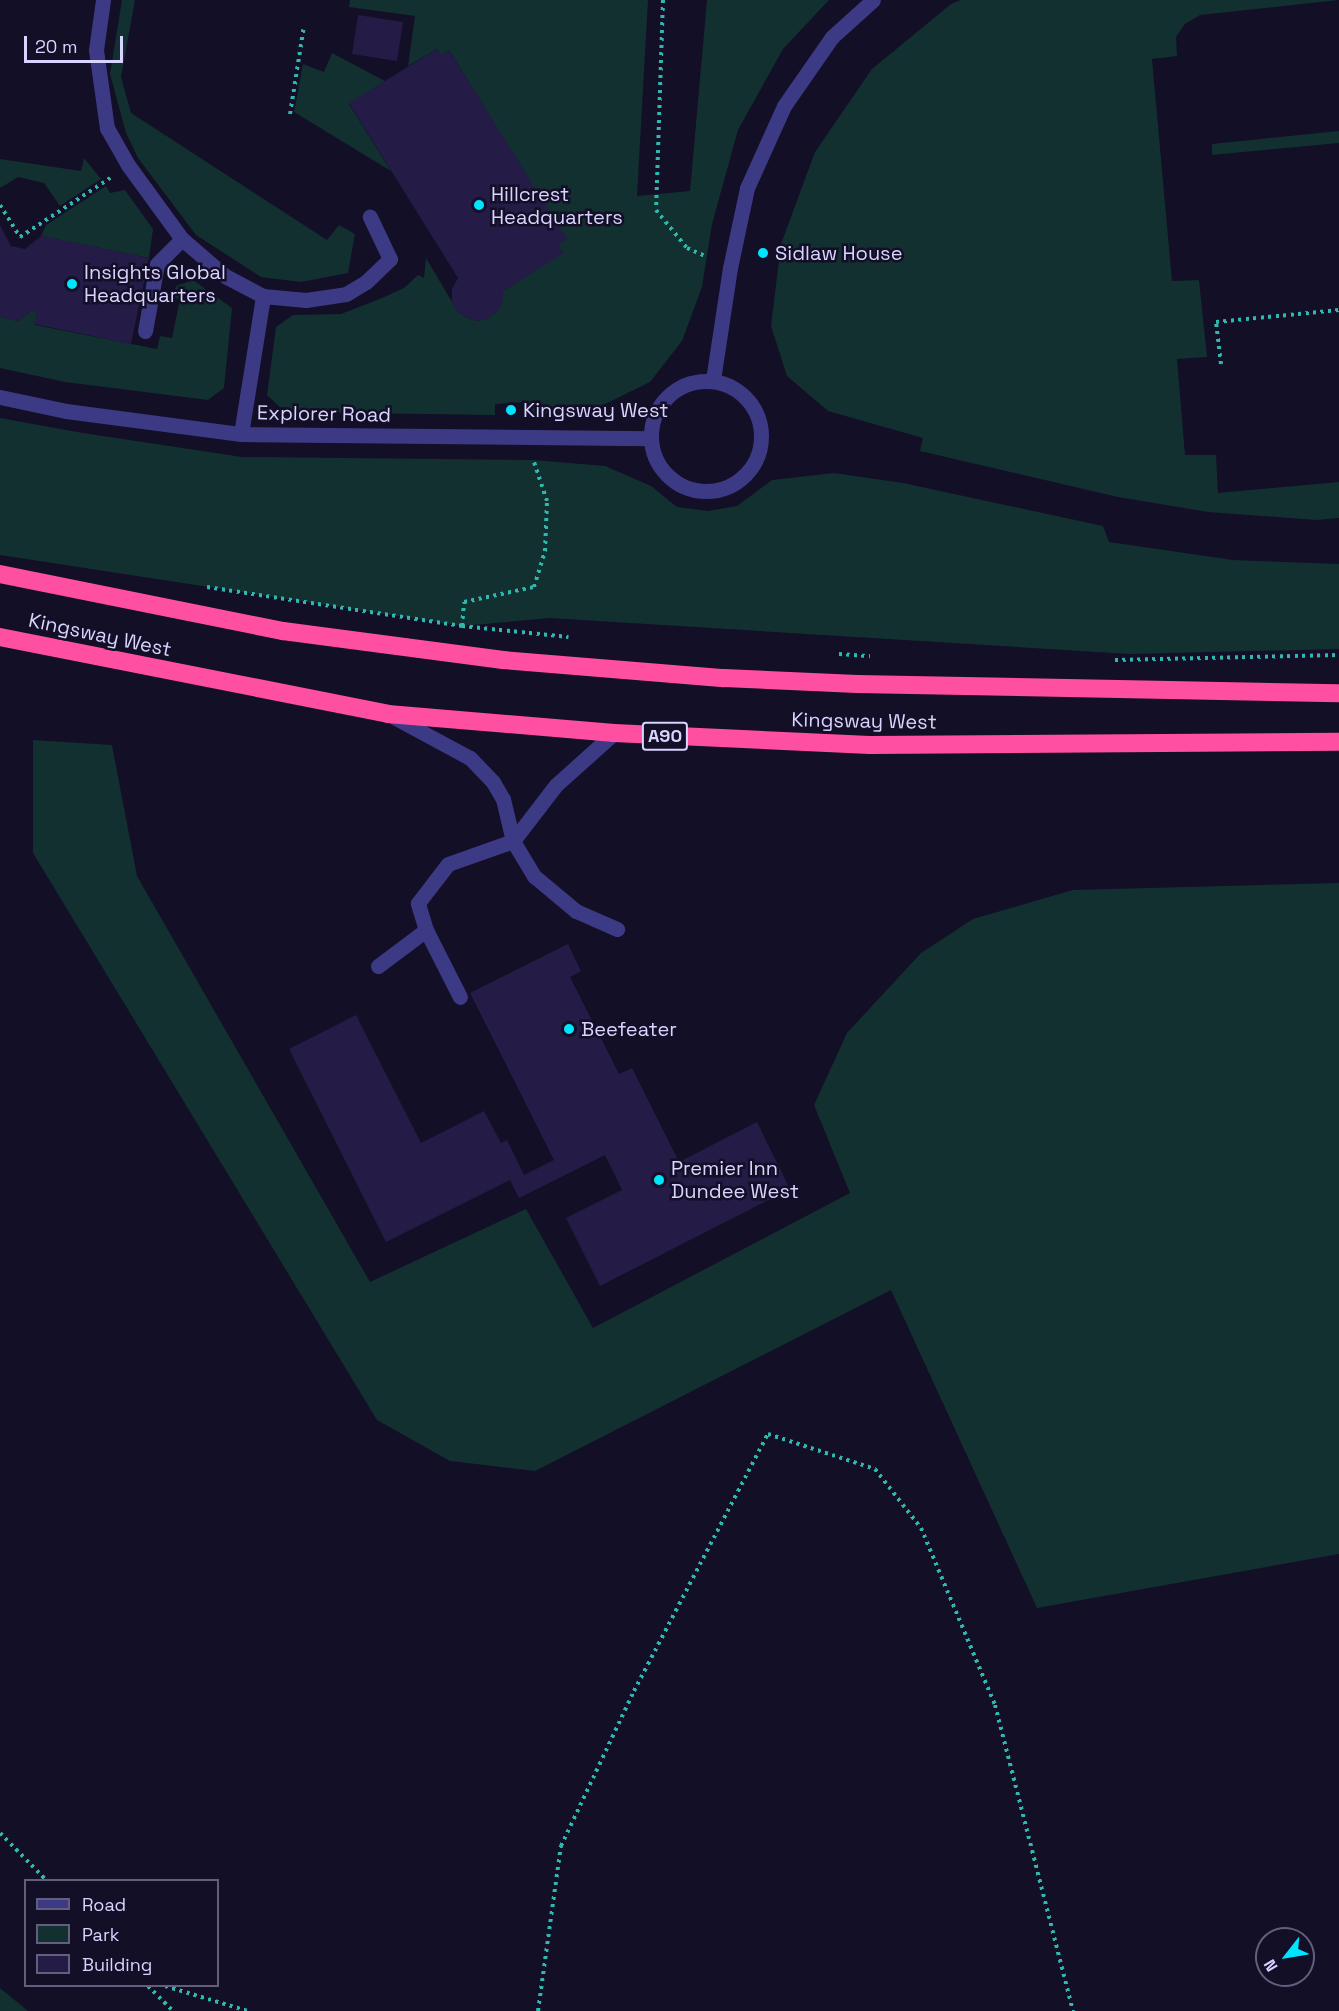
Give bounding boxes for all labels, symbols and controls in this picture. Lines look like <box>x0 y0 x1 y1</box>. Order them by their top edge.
scale bar <box>27 24 126 62</box>
text: 20 m <box>35 35 78 58</box>
place label: Hillcrest Headquarters <box>491 182 623 229</box>
marker: Hillcrest Headquarters <box>472 198 486 212</box>
place label: Sidlaw House <box>775 241 903 265</box>
marker: Sidlaw House <box>756 246 770 260</box>
place label: Insights Global Headquarters <box>84 260 226 307</box>
marker: Insights Global Headquarters <box>65 277 79 291</box>
place label: Kingsway West <box>523 398 669 422</box>
street label: Explorer Road <box>257 401 391 427</box>
marker: Kingsway West <box>504 403 518 417</box>
street label: Kingsway West <box>26 608 174 662</box>
street label: Kingsway West <box>791 708 937 734</box>
road number: A90 <box>641 721 689 751</box>
place label: Beefeater <box>581 1017 677 1041</box>
marker: Beefeater <box>562 1022 576 1036</box>
place label: Premier Inn Dundee West <box>671 1156 799 1203</box>
marker: Premier Inn Dundee West <box>652 1173 666 1187</box>
legend <box>24 1879 219 1987</box>
text: Road <box>82 1893 126 1916</box>
text: Park <box>82 1923 119 1946</box>
north arrow <box>1255 1927 1315 1987</box>
text: Building <box>82 1953 152 1976</box>
text: N <box>1259 1955 1283 1976</box>

